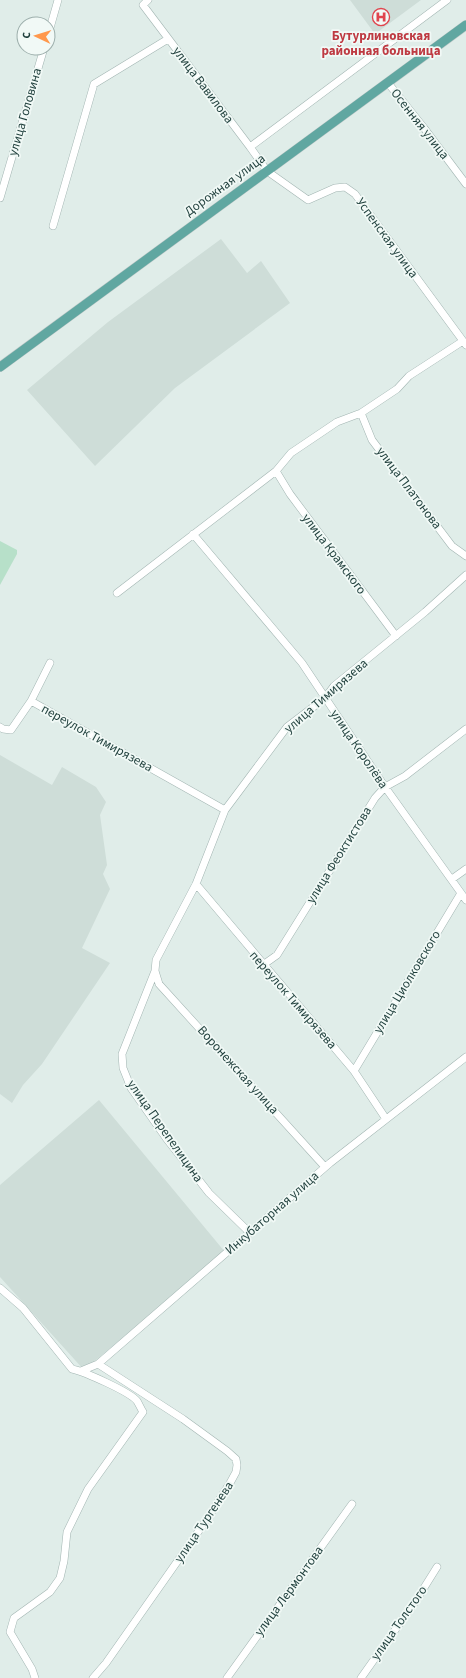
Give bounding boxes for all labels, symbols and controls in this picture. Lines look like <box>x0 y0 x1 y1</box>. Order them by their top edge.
hospital icon: Бутурлиновская районная больница <box>371 7 391 27</box>
north arrow <box>16 16 56 56</box>
place label: Бутурлиновская районная больница <box>321 27 441 60</box>
text: С <box>19 31 34 39</box>
street label: улица Вавилова <box>168 43 238 127</box>
street label: улица Головина <box>4 66 46 158</box>
street label: Осенняя улица <box>387 85 453 163</box>
street label: Дорожная улица <box>181 150 269 220</box>
street label: Успенская улица <box>352 194 422 282</box>
street label: улица Платонова <box>372 443 446 533</box>
street label: улица Крамского <box>298 510 370 598</box>
street label: улица Тимирязева <box>280 655 372 737</box>
street label: переулок Тимирязева <box>38 700 156 776</box>
street label: улица Королёва <box>326 706 392 792</box>
street label: улица Феоктистова <box>302 803 376 907</box>
street label: улица Циолковского <box>369 927 445 1037</box>
street label: переулок Тимирязева <box>245 947 341 1053</box>
street label: Воронежская улица <box>193 1022 283 1118</box>
street label: улица Перепелицина <box>123 1076 207 1186</box>
street label: Инкубаторная улица <box>221 1167 323 1259</box>
street label: улица Тургенева <box>170 1478 238 1566</box>
street label: улица Лермонтова <box>250 1542 328 1640</box>
street label: улица Толстого <box>367 1582 431 1664</box>

